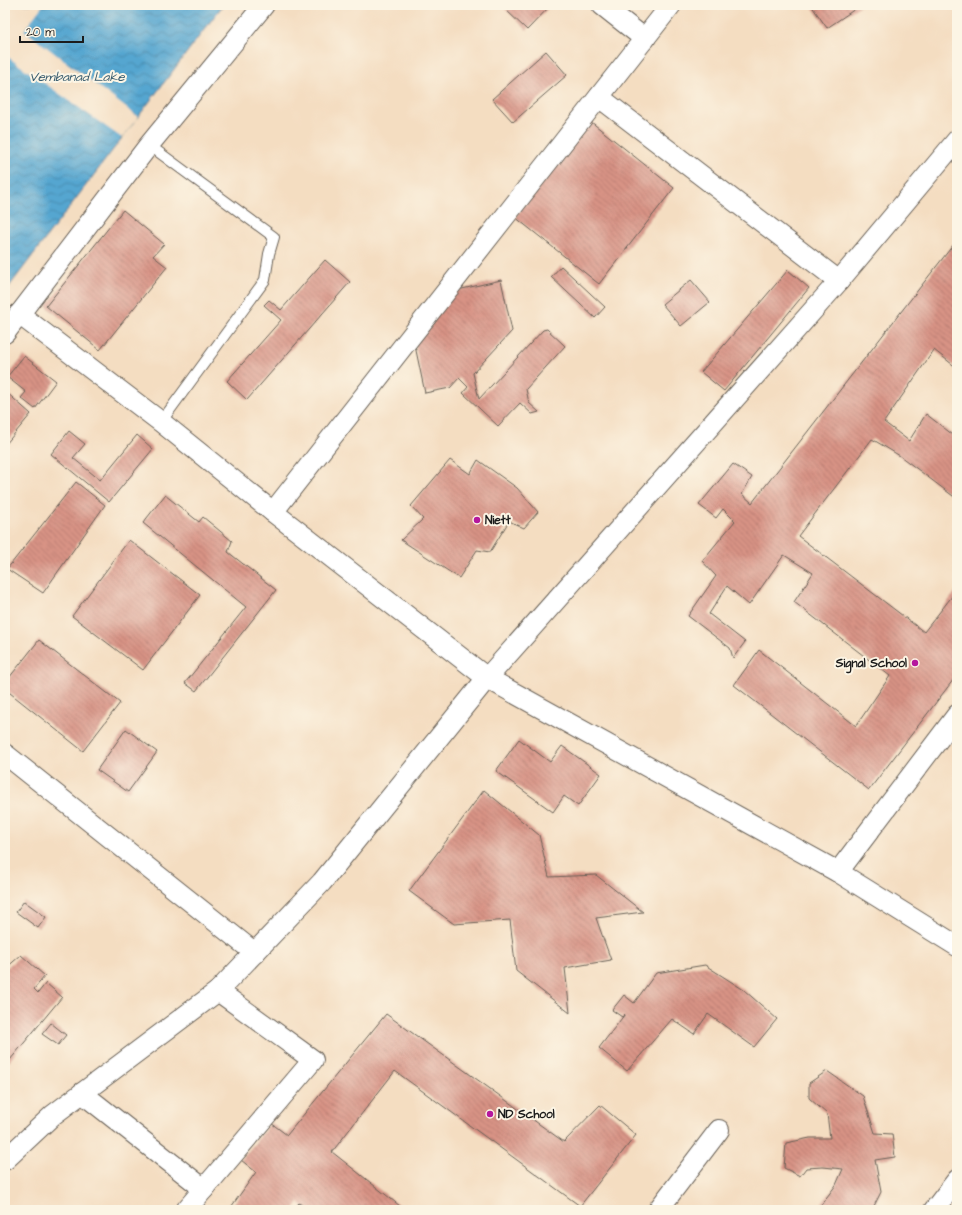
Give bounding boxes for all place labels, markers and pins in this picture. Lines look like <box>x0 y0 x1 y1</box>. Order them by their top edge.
place label: Niett <box>485 512 511 529</box>
marker: Niett <box>472 515 482 525</box>
place label: Signal School <box>835 655 907 674</box>
marker: Signal School <box>910 658 920 668</box>
place label: ND School <box>498 1106 555 1123</box>
marker: ND School <box>485 1109 495 1119</box>

